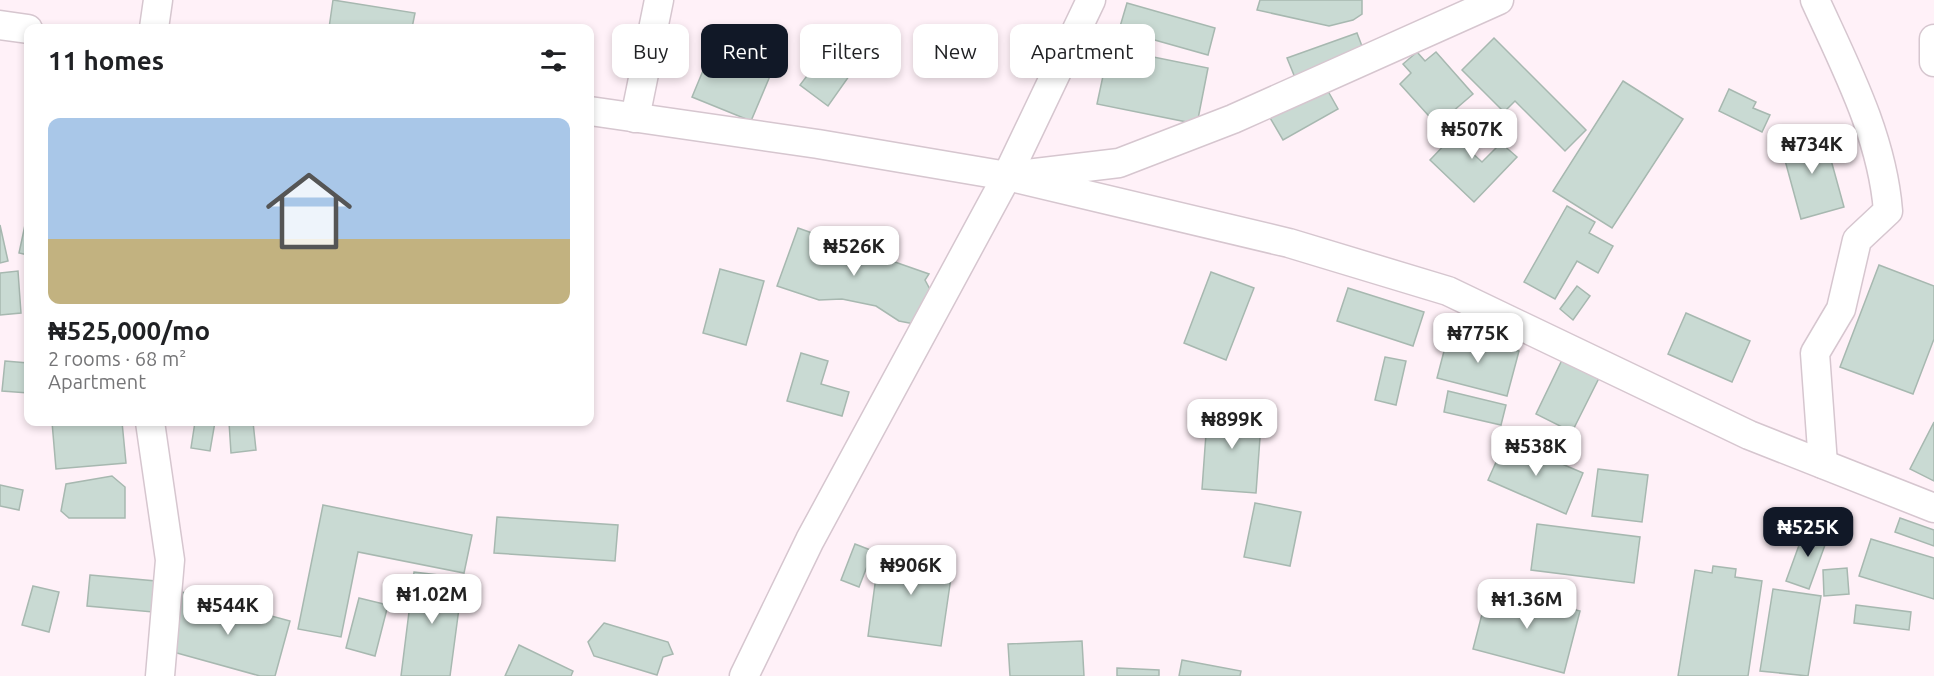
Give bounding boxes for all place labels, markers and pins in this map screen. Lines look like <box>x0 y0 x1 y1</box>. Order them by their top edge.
pin: ₦507K <box>1430 109 1514 160</box>
pin: ₦734K <box>1770 124 1854 175</box>
pin: ₦526K <box>812 226 896 277</box>
pin: ₦775K <box>1436 313 1520 364</box>
pin: ₦899K <box>1190 399 1274 450</box>
pin: ₦538K <box>1494 426 1578 477</box>
pin: ₦525K <box>1766 507 1850 558</box>
pin: ₦906K <box>869 545 953 596</box>
pin: ₦1.02M <box>383 574 481 625</box>
pin: ₦1.36M <box>1478 579 1576 630</box>
pin: ₦544K <box>186 585 270 636</box>

